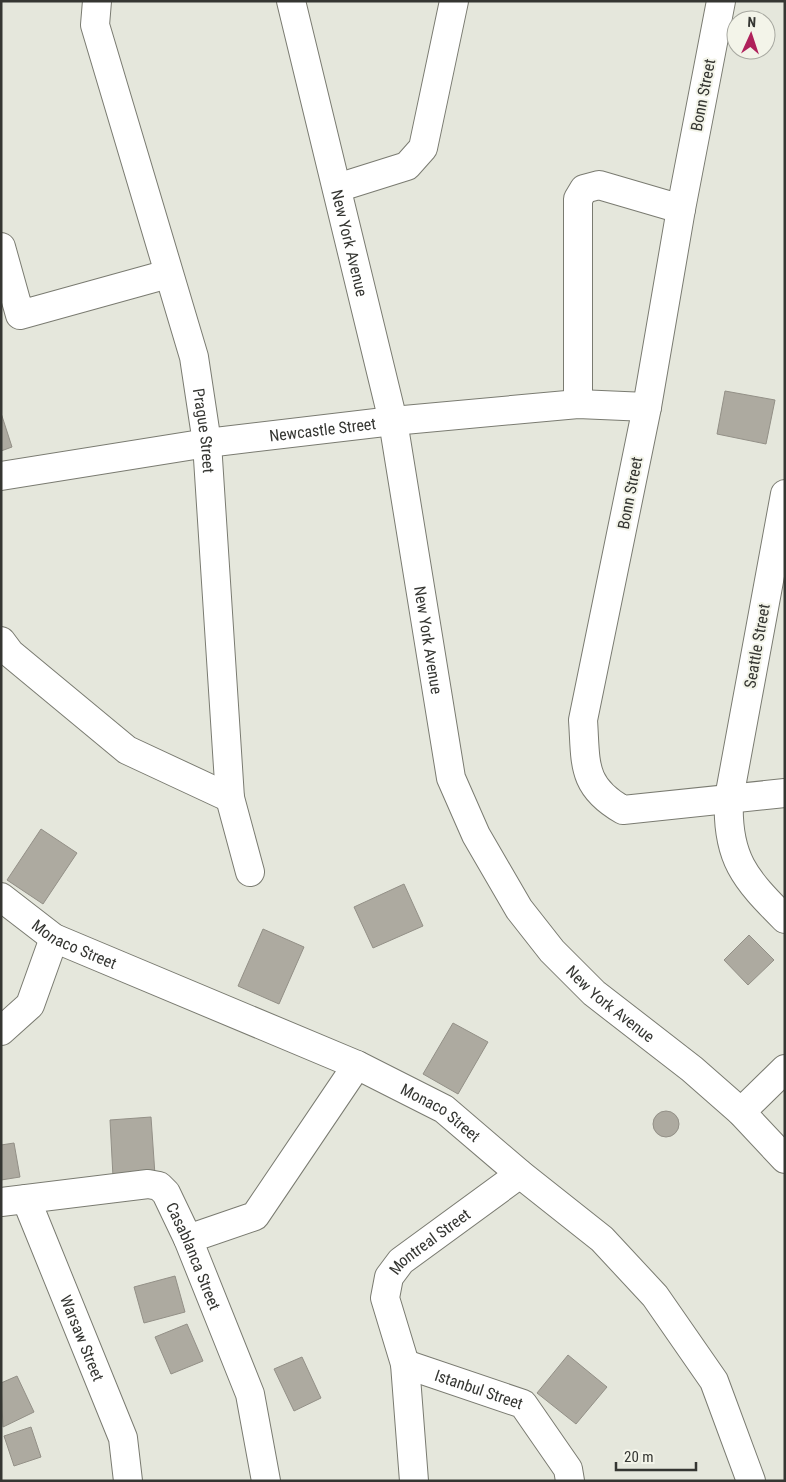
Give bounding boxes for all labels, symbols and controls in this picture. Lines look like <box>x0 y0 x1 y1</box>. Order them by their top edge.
north arrow <box>726 10 776 60</box>
text: N <box>747 14 756 30</box>
street label: Bonn Street <box>687 57 719 133</box>
street label: New York Avenue <box>328 188 372 298</box>
street label: Prague Street <box>189 387 218 474</box>
street label: Newcastle Street <box>268 414 377 445</box>
street label: Bonn Street <box>614 455 646 531</box>
street label: New York Avenue <box>410 584 447 695</box>
street label: Seattle Street <box>740 602 774 690</box>
street label: Monaco Street <box>28 915 120 973</box>
street label: New York Avenue <box>562 961 658 1046</box>
street label: Monaco Street <box>398 1079 485 1146</box>
street label: Casablanca Street <box>162 1199 225 1313</box>
street label: Montreal Street <box>385 1204 474 1278</box>
street label: Warsaw Street <box>56 1292 108 1384</box>
street label: Istanbul Street <box>432 1365 526 1413</box>
scale bar <box>616 1440 696 1472</box>
text: 20 m <box>624 1448 654 1466</box>

